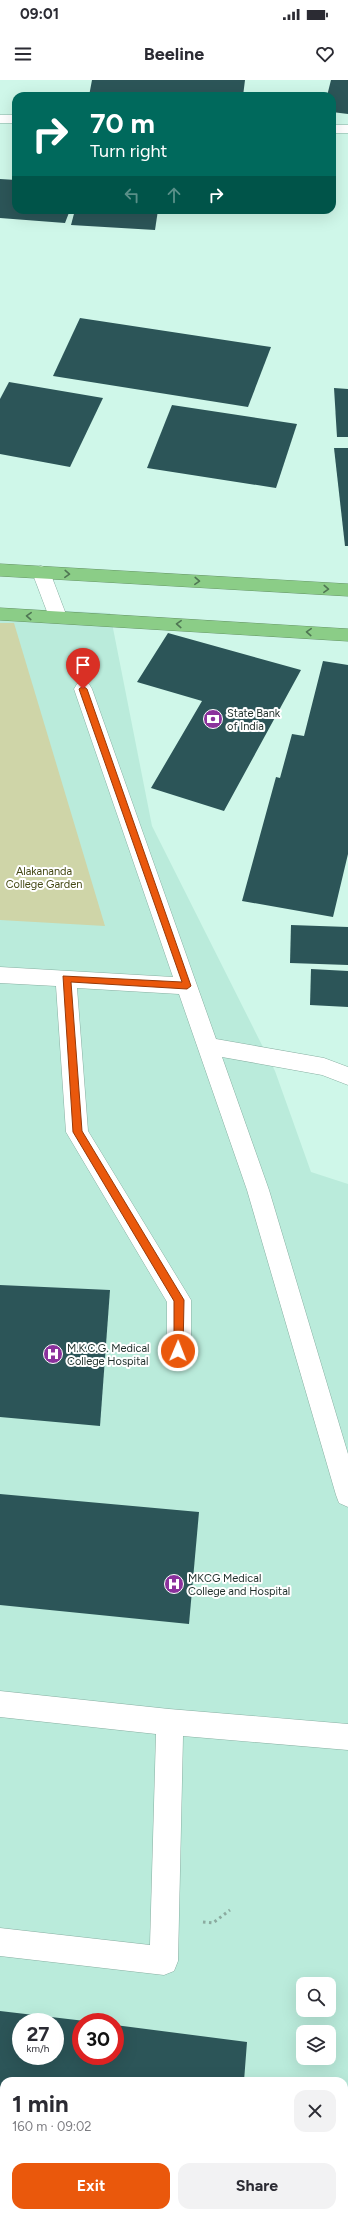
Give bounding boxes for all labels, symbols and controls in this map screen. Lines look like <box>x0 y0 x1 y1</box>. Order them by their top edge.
text: 09:01 <box>20 5 59 23</box>
icon: menu <box>12 43 34 65</box>
text: Beeline <box>144 43 204 65</box>
icon: heart <box>314 43 336 65</box>
text: 70 m <box>90 106 155 140</box>
icon: right <box>24 108 76 160</box>
text: Turn right <box>90 140 167 162</box>
icon: left <box>121 184 143 206</box>
icon: ahead <box>163 184 185 206</box>
icon: right <box>205 184 227 206</box>
one-way arrow <box>64 569 70 578</box>
one-way arrow <box>194 577 200 586</box>
one-way arrow <box>323 584 329 593</box>
one-way arrow <box>26 611 32 620</box>
one-way arrow <box>176 620 182 629</box>
one-way arrow <box>306 628 312 637</box>
pin <box>66 648 100 689</box>
icon: arrive <box>72 654 94 676</box>
place label: State Bank of India <box>227 707 281 733</box>
bank icon: State Bank of India <box>202 708 224 730</box>
park label: Alakananda College Garden <box>6 865 82 891</box>
position arrow <box>157 1330 199 1372</box>
place label: M.K.C.G. Medical College Hospital <box>67 1342 149 1368</box>
hospital icon: M.K.C.G. Medical College Hospital <box>42 1343 64 1365</box>
place label: MKCG Medical College and Hospital <box>188 1572 290 1598</box>
hospital icon: MKCG Medical College and Hospital <box>163 1573 185 1595</box>
map controls <box>296 1977 336 2065</box>
button: search <box>296 1977 336 2017</box>
speed limit sign: 30 <box>72 2013 124 2065</box>
text: 27 <box>27 2022 49 2046</box>
button: layers <box>296 2025 336 2065</box>
text: km/h <box>27 2042 49 2055</box>
text: 1 min <box>12 2089 69 2118</box>
button: close <box>294 2090 336 2132</box>
text: 160 m · 09:02 <box>12 2119 92 2134</box>
button: Exit <box>12 2163 170 2209</box>
button: Share <box>178 2163 336 2209</box>

